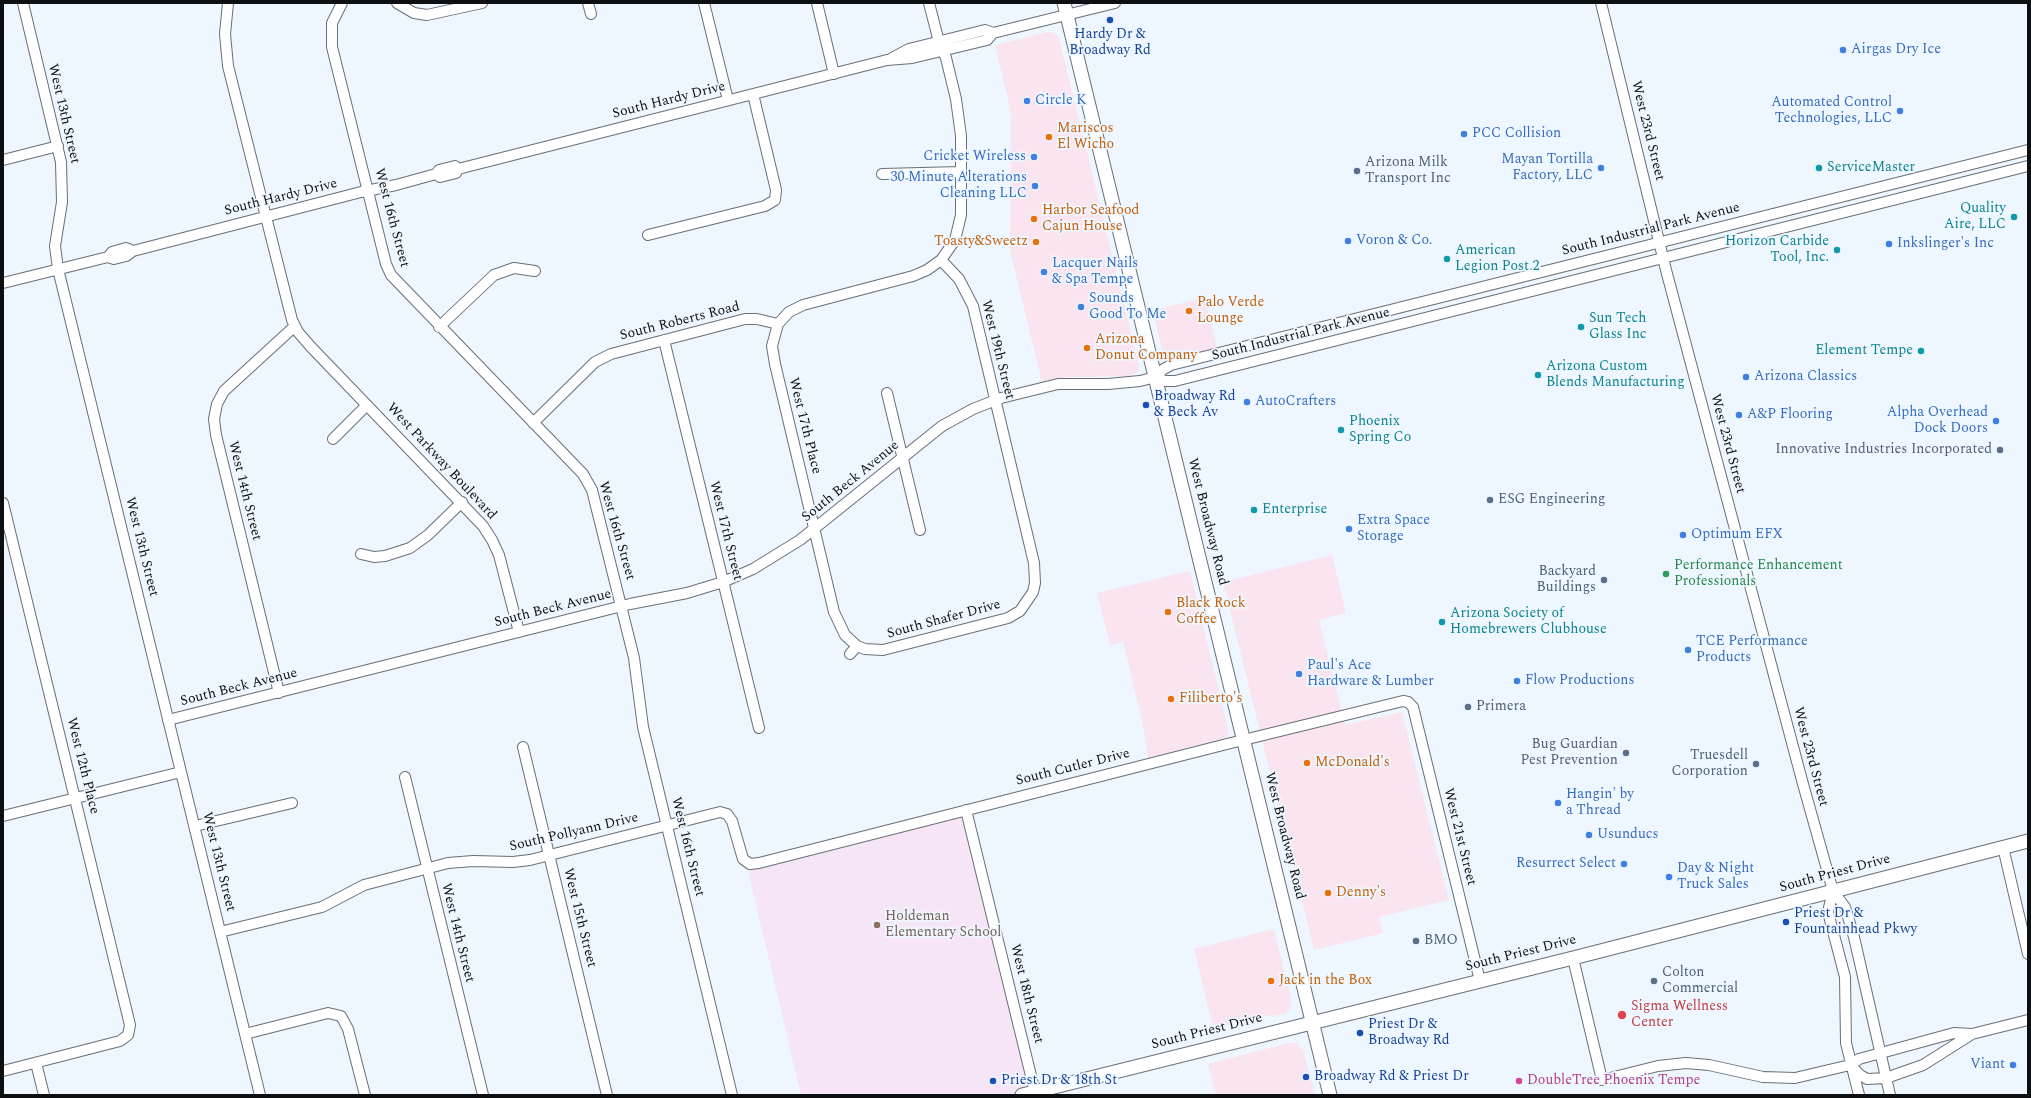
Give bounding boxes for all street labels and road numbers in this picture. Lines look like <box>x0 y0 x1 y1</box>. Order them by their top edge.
street label: West 13th Street <box>43 62 83 166</box>
street label: South Hardy Drive <box>611 79 727 123</box>
street label: West 23rd Street <box>1626 79 1668 183</box>
street label: West 16th Street <box>370 167 412 269</box>
street label: South Hardy Drive <box>223 176 339 220</box>
street label: South Industrial Park Avenue <box>1560 200 1742 260</box>
street label: South Roberts Road <box>618 299 742 345</box>
street label: West 19th Street <box>977 299 1017 401</box>
street label: South Industrial Park Avenue <box>1210 305 1392 365</box>
street label: West 17th Place <box>784 376 824 476</box>
street label: West 23rd Street <box>1706 392 1748 496</box>
street label: West Parkway Boulevard <box>382 400 500 524</box>
street label: South Beck Avenue <box>799 438 903 526</box>
street label: West 14th Street <box>224 440 264 542</box>
street label: West Broadway Road <box>1183 457 1231 587</box>
street label: West 16th Street <box>594 480 638 582</box>
street label: West 17th Street <box>705 480 745 582</box>
street label: West 13th Street <box>121 496 161 598</box>
street label: South Beck Avenue <box>493 586 613 632</box>
street label: South Shafer Drive <box>885 597 1003 643</box>
street label: South Beck Avenue <box>179 665 299 711</box>
street label: West 23rd Street <box>1789 705 1831 809</box>
street label: West 12th Place <box>62 716 102 816</box>
street label: South Cutler Drive <box>1014 746 1132 790</box>
street label: West Broadway Road <box>1260 771 1308 901</box>
street label: West 21st Street <box>1439 787 1479 887</box>
street label: West 16th Street <box>667 796 707 898</box>
street label: South Pollyann Drive <box>508 810 640 856</box>
street label: West 13th Street <box>198 811 238 913</box>
street label: South Priest Drive <box>1778 851 1892 897</box>
street label: West 15th Street <box>559 867 599 969</box>
street label: West 14th Street <box>437 882 477 984</box>
street label: South Priest Drive <box>1464 932 1578 976</box>
street label: West 18th Street <box>1006 943 1046 1045</box>
street label: South Priest Drive <box>1150 1010 1264 1054</box>

